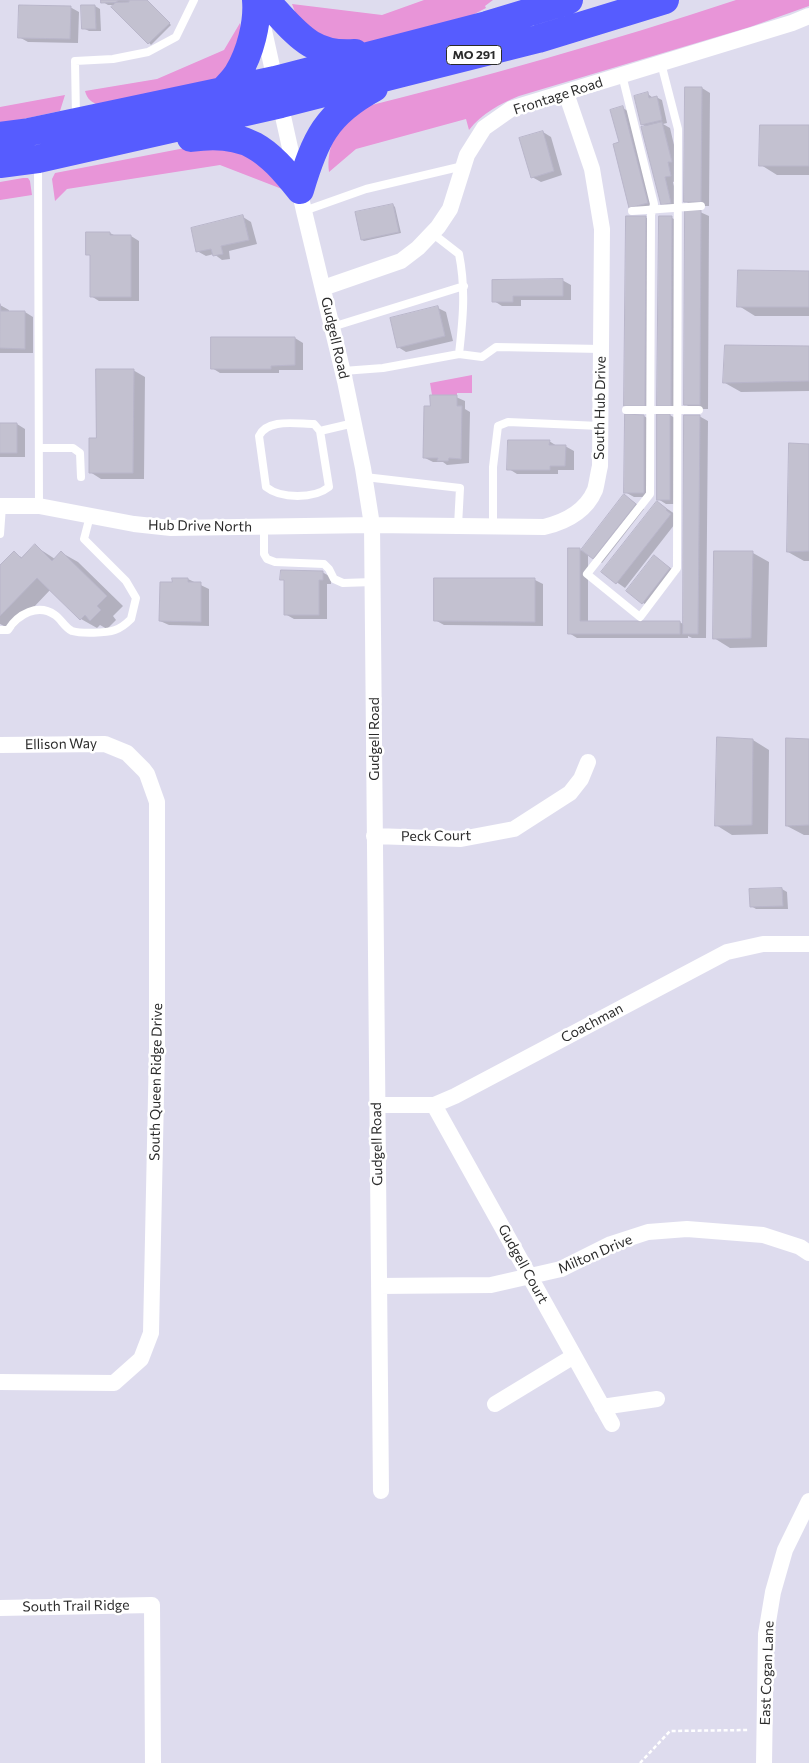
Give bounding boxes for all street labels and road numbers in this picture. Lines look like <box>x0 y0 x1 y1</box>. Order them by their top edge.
road number: MO 291 <box>446 46 502 64</box>
street label: Frontage Road <box>511 74 605 118</box>
street label: Gudgell Road <box>317 295 353 381</box>
street label: South Hub Drive <box>591 356 609 460</box>
street label: Hub Drive North <box>148 517 252 535</box>
street label: Gudgell Road <box>366 697 382 781</box>
street label: Ellison Way <box>25 735 97 753</box>
street label: Peck Court <box>401 827 471 845</box>
street label: Coachman <box>558 1000 626 1046</box>
street label: South Queen Ridge Drive <box>146 1003 166 1161</box>
street label: Gudgell Road <box>368 1102 386 1186</box>
street label: Gudgell Court <box>494 1221 552 1307</box>
street label: Milton Drive <box>555 1231 635 1277</box>
street label: South Trail Ridge <box>22 1597 130 1615</box>
street label: East Cogan Lane <box>757 1620 777 1726</box>

